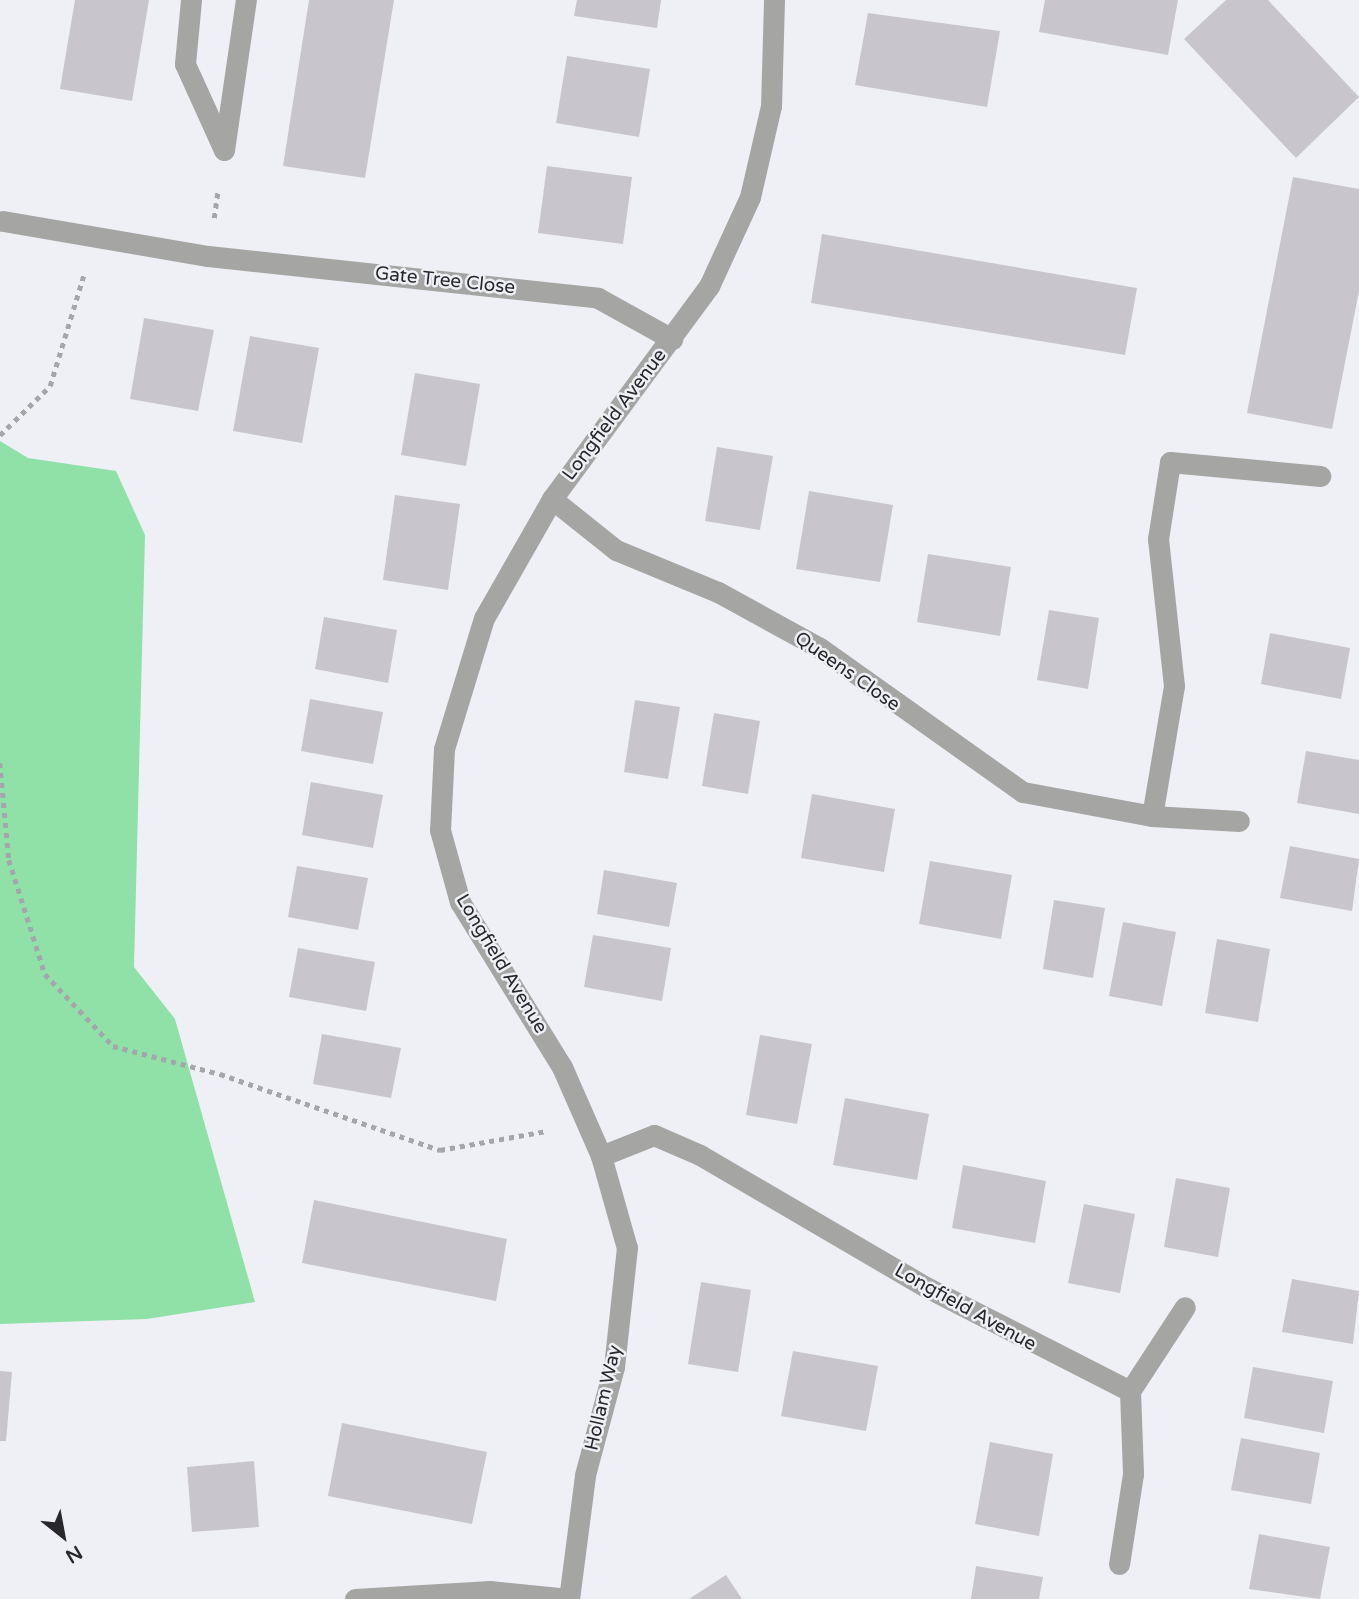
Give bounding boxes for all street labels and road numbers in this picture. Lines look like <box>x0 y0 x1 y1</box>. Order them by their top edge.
street label: Gate Tree Close <box>374 262 516 300</box>
street label: Longfield Avenue <box>558 345 672 485</box>
street label: Queens Close <box>790 627 904 717</box>
street label: Longfield Avenue <box>450 890 552 1038</box>
street label: Longfield Avenue <box>890 1260 1040 1356</box>
street label: Hollam Way <box>581 1343 627 1453</box>

